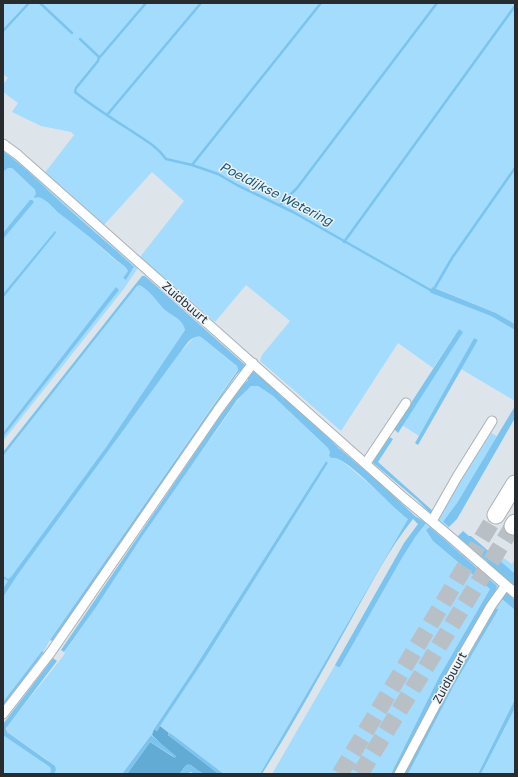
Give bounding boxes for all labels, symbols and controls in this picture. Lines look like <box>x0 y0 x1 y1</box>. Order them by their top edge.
water label: Poeldijkse Wetering <box>217 159 335 229</box>
street label: Zuidbuurt <box>159 279 211 327</box>
street label: Zuidbuurt <box>430 650 470 706</box>

